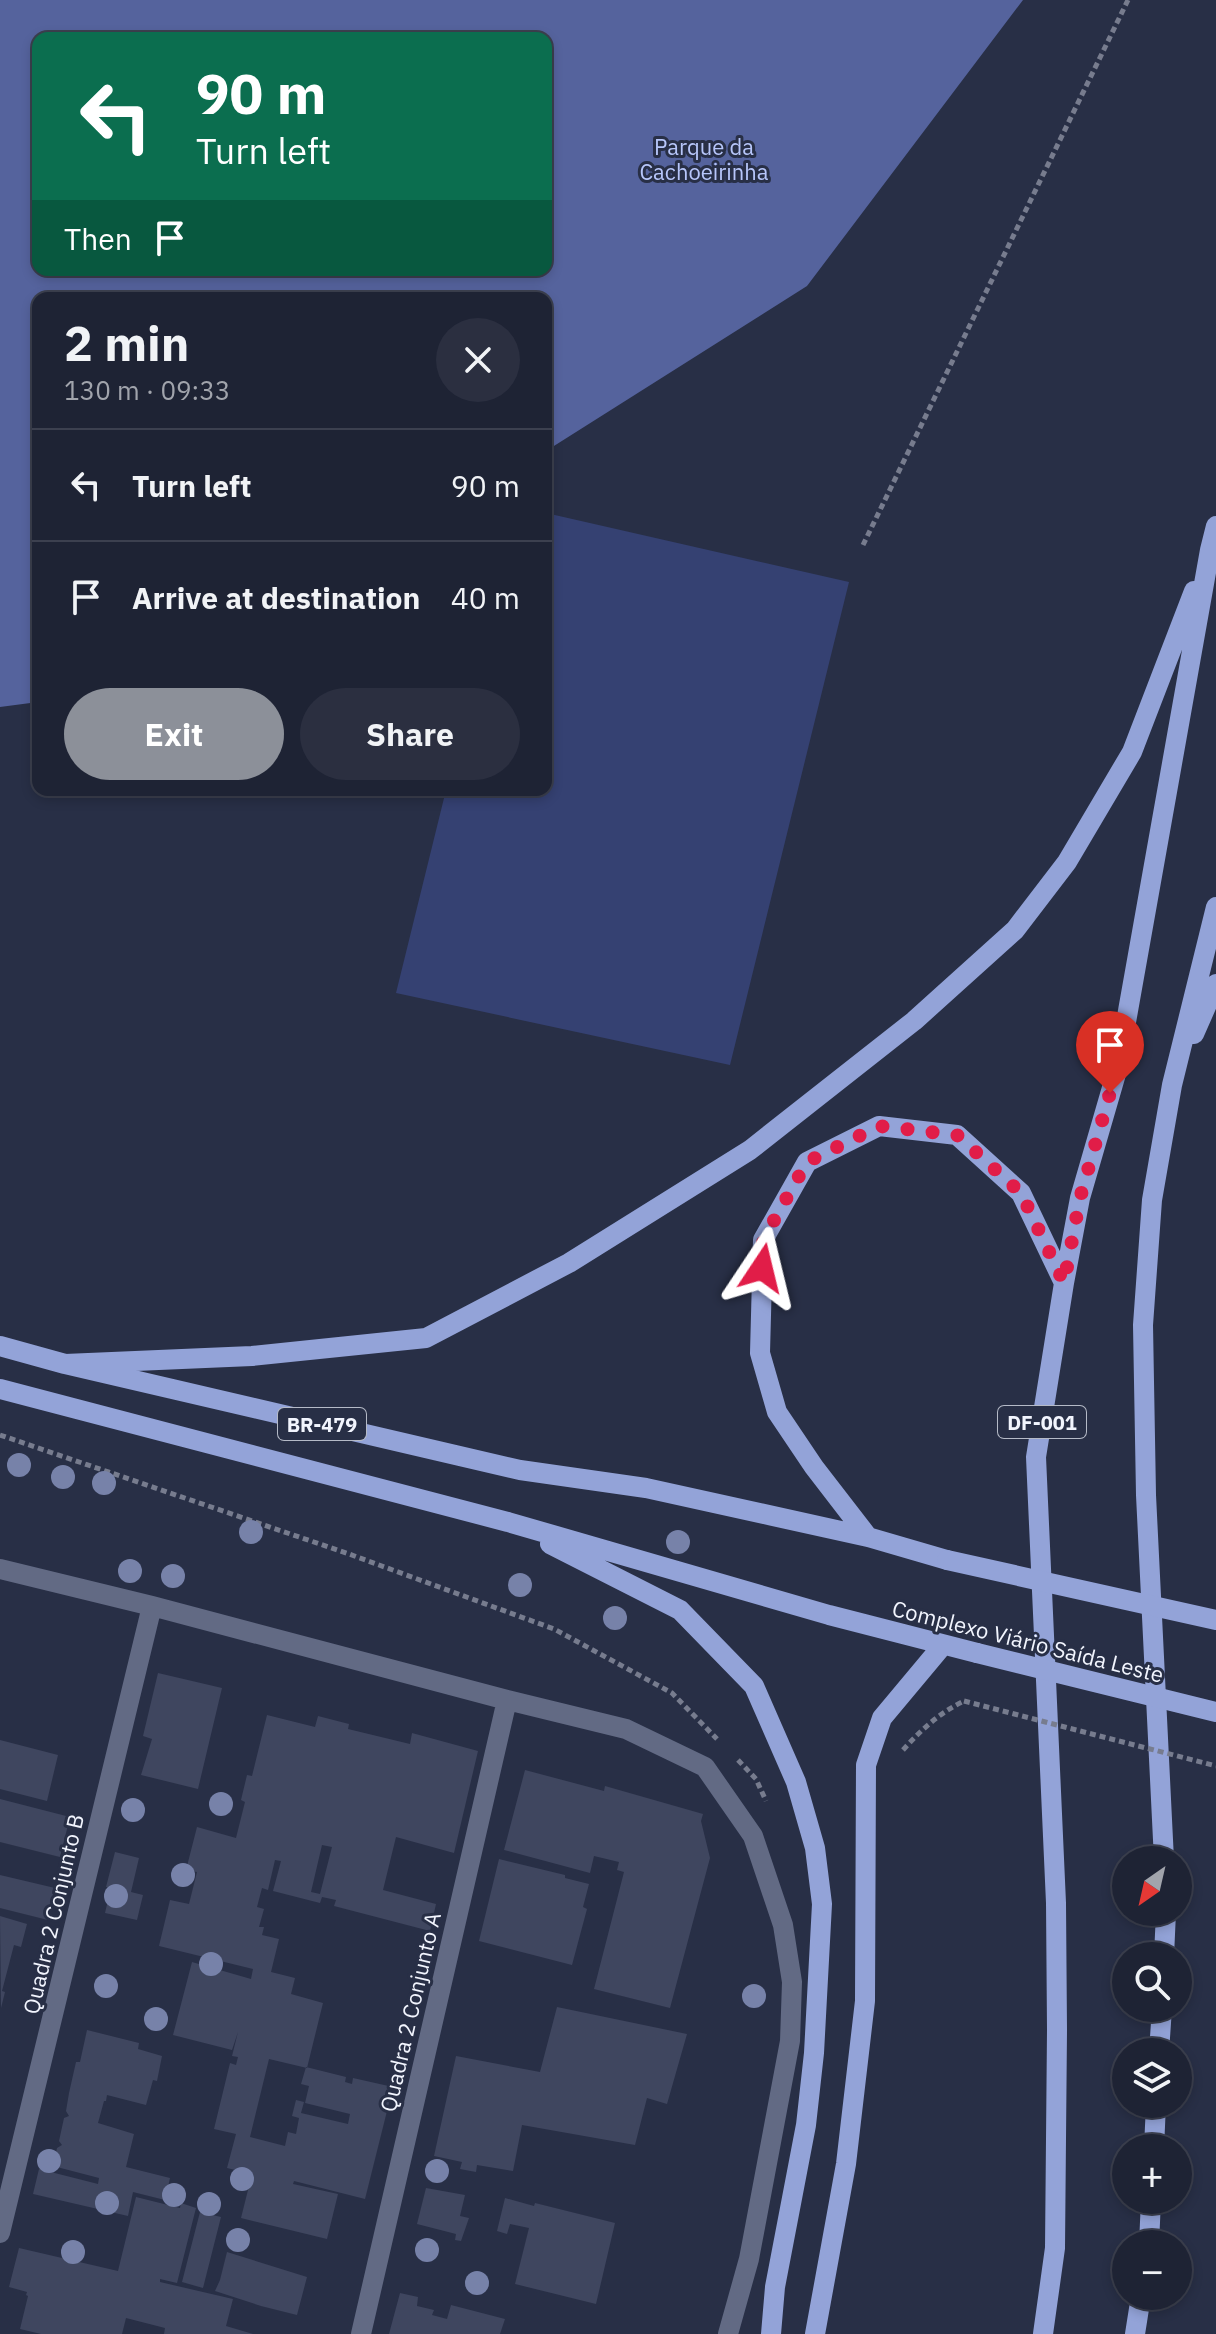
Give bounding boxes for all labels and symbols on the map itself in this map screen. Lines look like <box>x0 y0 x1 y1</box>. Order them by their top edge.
park label: Parque da Cachoeirinha <box>639 132 769 186</box>
pin <box>1076 1011 1144 1093</box>
position arrow <box>720 1226 804 1310</box>
road number: DF-001 <box>998 1406 1086 1438</box>
road number: BR-479 <box>278 1408 366 1440</box>
street label: Complexo Viário Saída Leste <box>889 1593 1167 1689</box>
street label: Quadra 2 Conjunto B <box>16 1811 90 2017</box>
north arrow <box>1112 1846 1192 1926</box>
street label: Quadra 2 Conjunto A <box>373 1909 447 2115</box>

